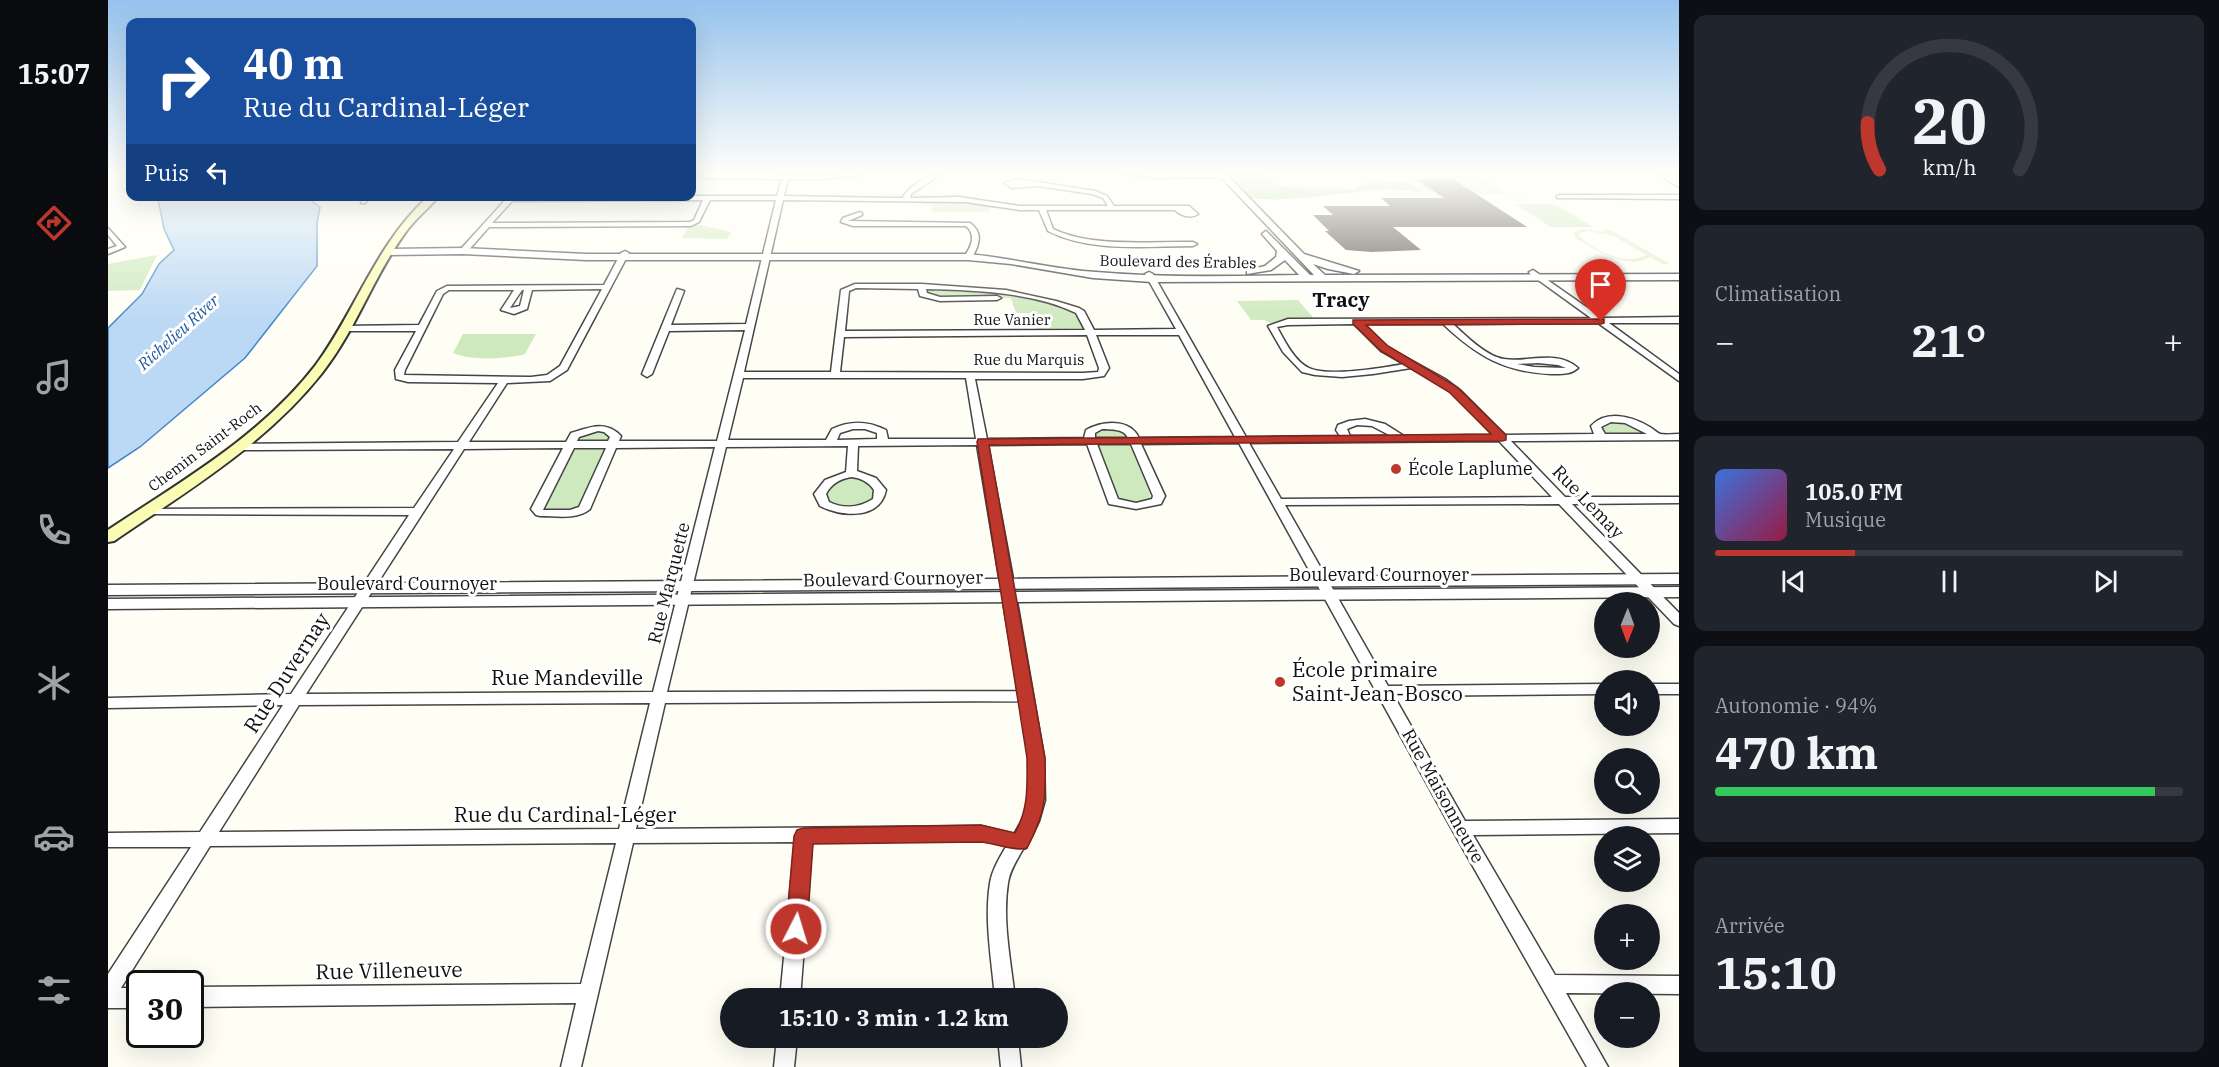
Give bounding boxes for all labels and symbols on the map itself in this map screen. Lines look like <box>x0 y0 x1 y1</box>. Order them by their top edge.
street label: Boulevard des Érables <box>1100 251 1257 272</box>
pin <box>1575 259 1626 321</box>
district label: Tracy <box>1312 286 1370 313</box>
water label: Richelieu River <box>132 290 224 374</box>
street label: Rue Vanier <box>974 310 1051 329</box>
street label: Rue du Marquis <box>974 350 1084 369</box>
street label: Chemin Saint-Roch <box>144 398 265 495</box>
place label: École Laplume <box>1408 457 1533 480</box>
street label: Rue Lemay <box>1548 460 1629 544</box>
marker: École Laplume <box>1389 462 1403 476</box>
street label: Rue Marquette <box>642 520 695 646</box>
street label: Boulevard Cournoyer <box>1289 563 1469 586</box>
street label: Boulevard Cournoyer <box>803 565 983 592</box>
street label: Boulevard Cournoyer <box>317 572 497 595</box>
north arrow <box>1594 592 1660 658</box>
street label: Rue Duvernay <box>237 606 336 738</box>
place label: École primaire Saint-Jean-Bosco <box>1292 655 1463 707</box>
street label: Rue Mandeville <box>491 663 643 691</box>
marker: École primaire Saint-Jean-Bosco <box>1273 675 1287 689</box>
street label: Rue Maisonneuve <box>1397 725 1490 867</box>
street label: Rue du Cardinal-Léger <box>454 800 677 828</box>
position arrow <box>764 897 828 961</box>
street label: Rue Villeneuve <box>315 955 463 985</box>
speed limit sign: 30 <box>126 970 204 1048</box>

